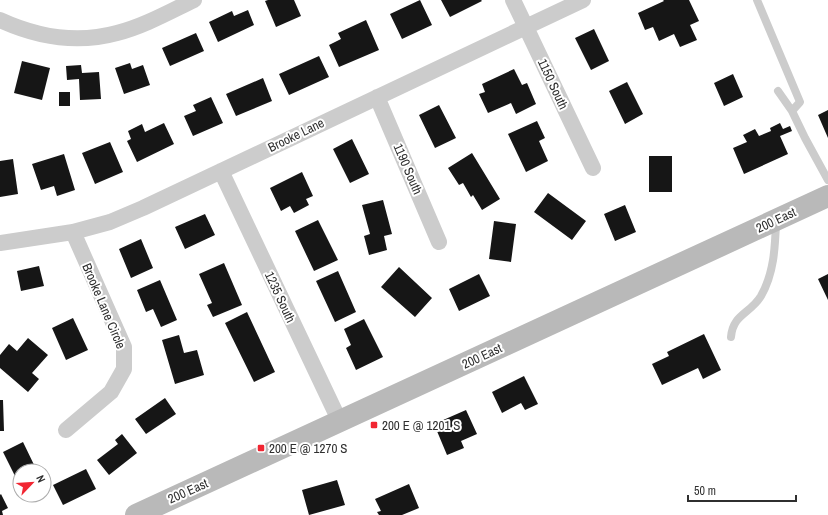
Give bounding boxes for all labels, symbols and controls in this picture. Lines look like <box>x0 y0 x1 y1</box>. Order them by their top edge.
street label: 1150 South <box>534 56 572 112</box>
street label: Brooke Lane <box>265 114 327 156</box>
street label: 1190 South <box>390 141 426 197</box>
street label: 200 East <box>753 203 799 237</box>
street label: Brooke Lane Circle <box>78 261 130 351</box>
street label: 1235 South <box>261 269 299 325</box>
street label: 200 East <box>459 339 505 373</box>
place label: 200 E @ 1201 S <box>382 417 460 434</box>
marker: 200 E @ 1201 S <box>369 420 379 430</box>
place label: 200 E @ 1270 S <box>269 440 347 457</box>
marker: 200 E @ 1270 S <box>256 443 266 453</box>
north arrow <box>12 463 52 503</box>
text: N <box>33 473 49 485</box>
street label: 200 East <box>165 475 211 507</box>
scale bar <box>688 477 796 503</box>
text: 50 m <box>694 483 716 499</box>

